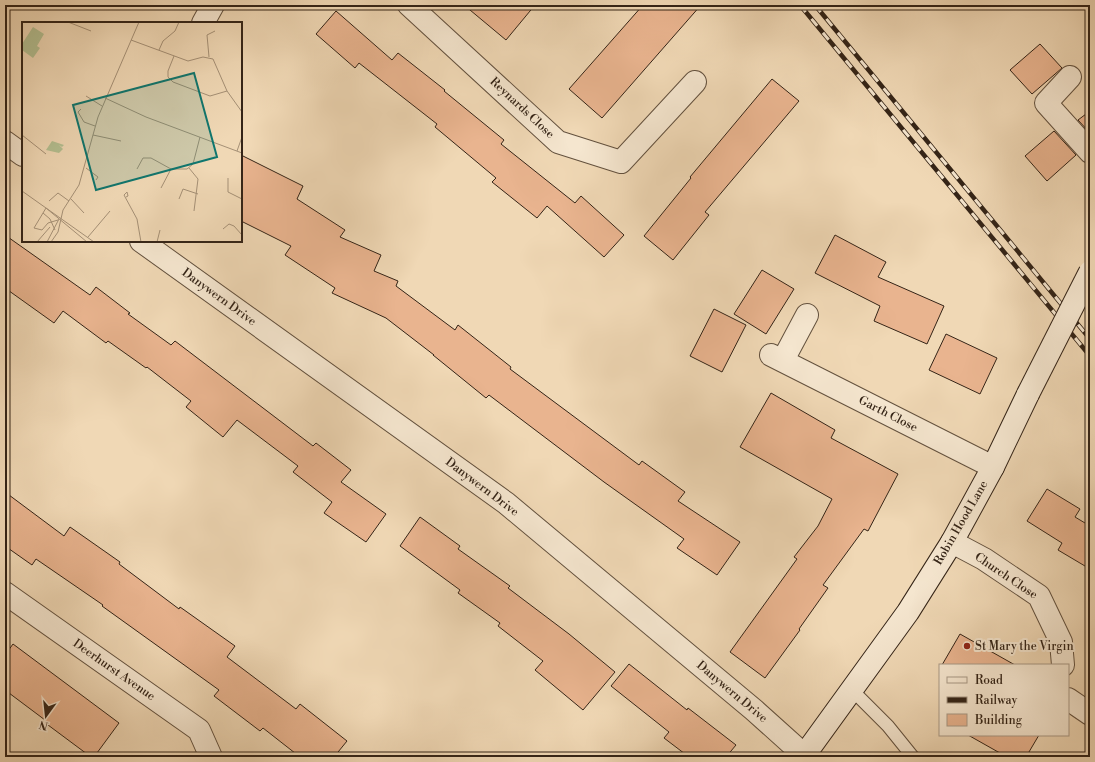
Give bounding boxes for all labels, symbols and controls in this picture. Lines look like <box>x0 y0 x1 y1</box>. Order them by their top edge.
inset map <box>22 22 242 242</box>
street label: Reynards Close <box>487 74 557 142</box>
street label: Danywern Drive <box>179 265 259 329</box>
street label: Garth Close <box>856 393 920 435</box>
street label: Danywern Drive <box>442 455 522 519</box>
street label: Robin Hood Lane <box>931 478 991 568</box>
street label: Church Close <box>972 549 1040 603</box>
street label: Deerhurst Avenue <box>70 636 158 704</box>
place label: St Mary the Virgin <box>975 639 1074 654</box>
marker: St Mary the Virgin <box>962 641 972 651</box>
street label: Danywern Drive <box>693 658 771 726</box>
legend <box>939 664 1069 736</box>
text: Road <box>975 673 1003 688</box>
text: Railway <box>975 693 1017 708</box>
north arrow <box>26 696 66 736</box>
text: Building <box>974 713 1023 728</box>
text: N <box>37 717 50 733</box>

